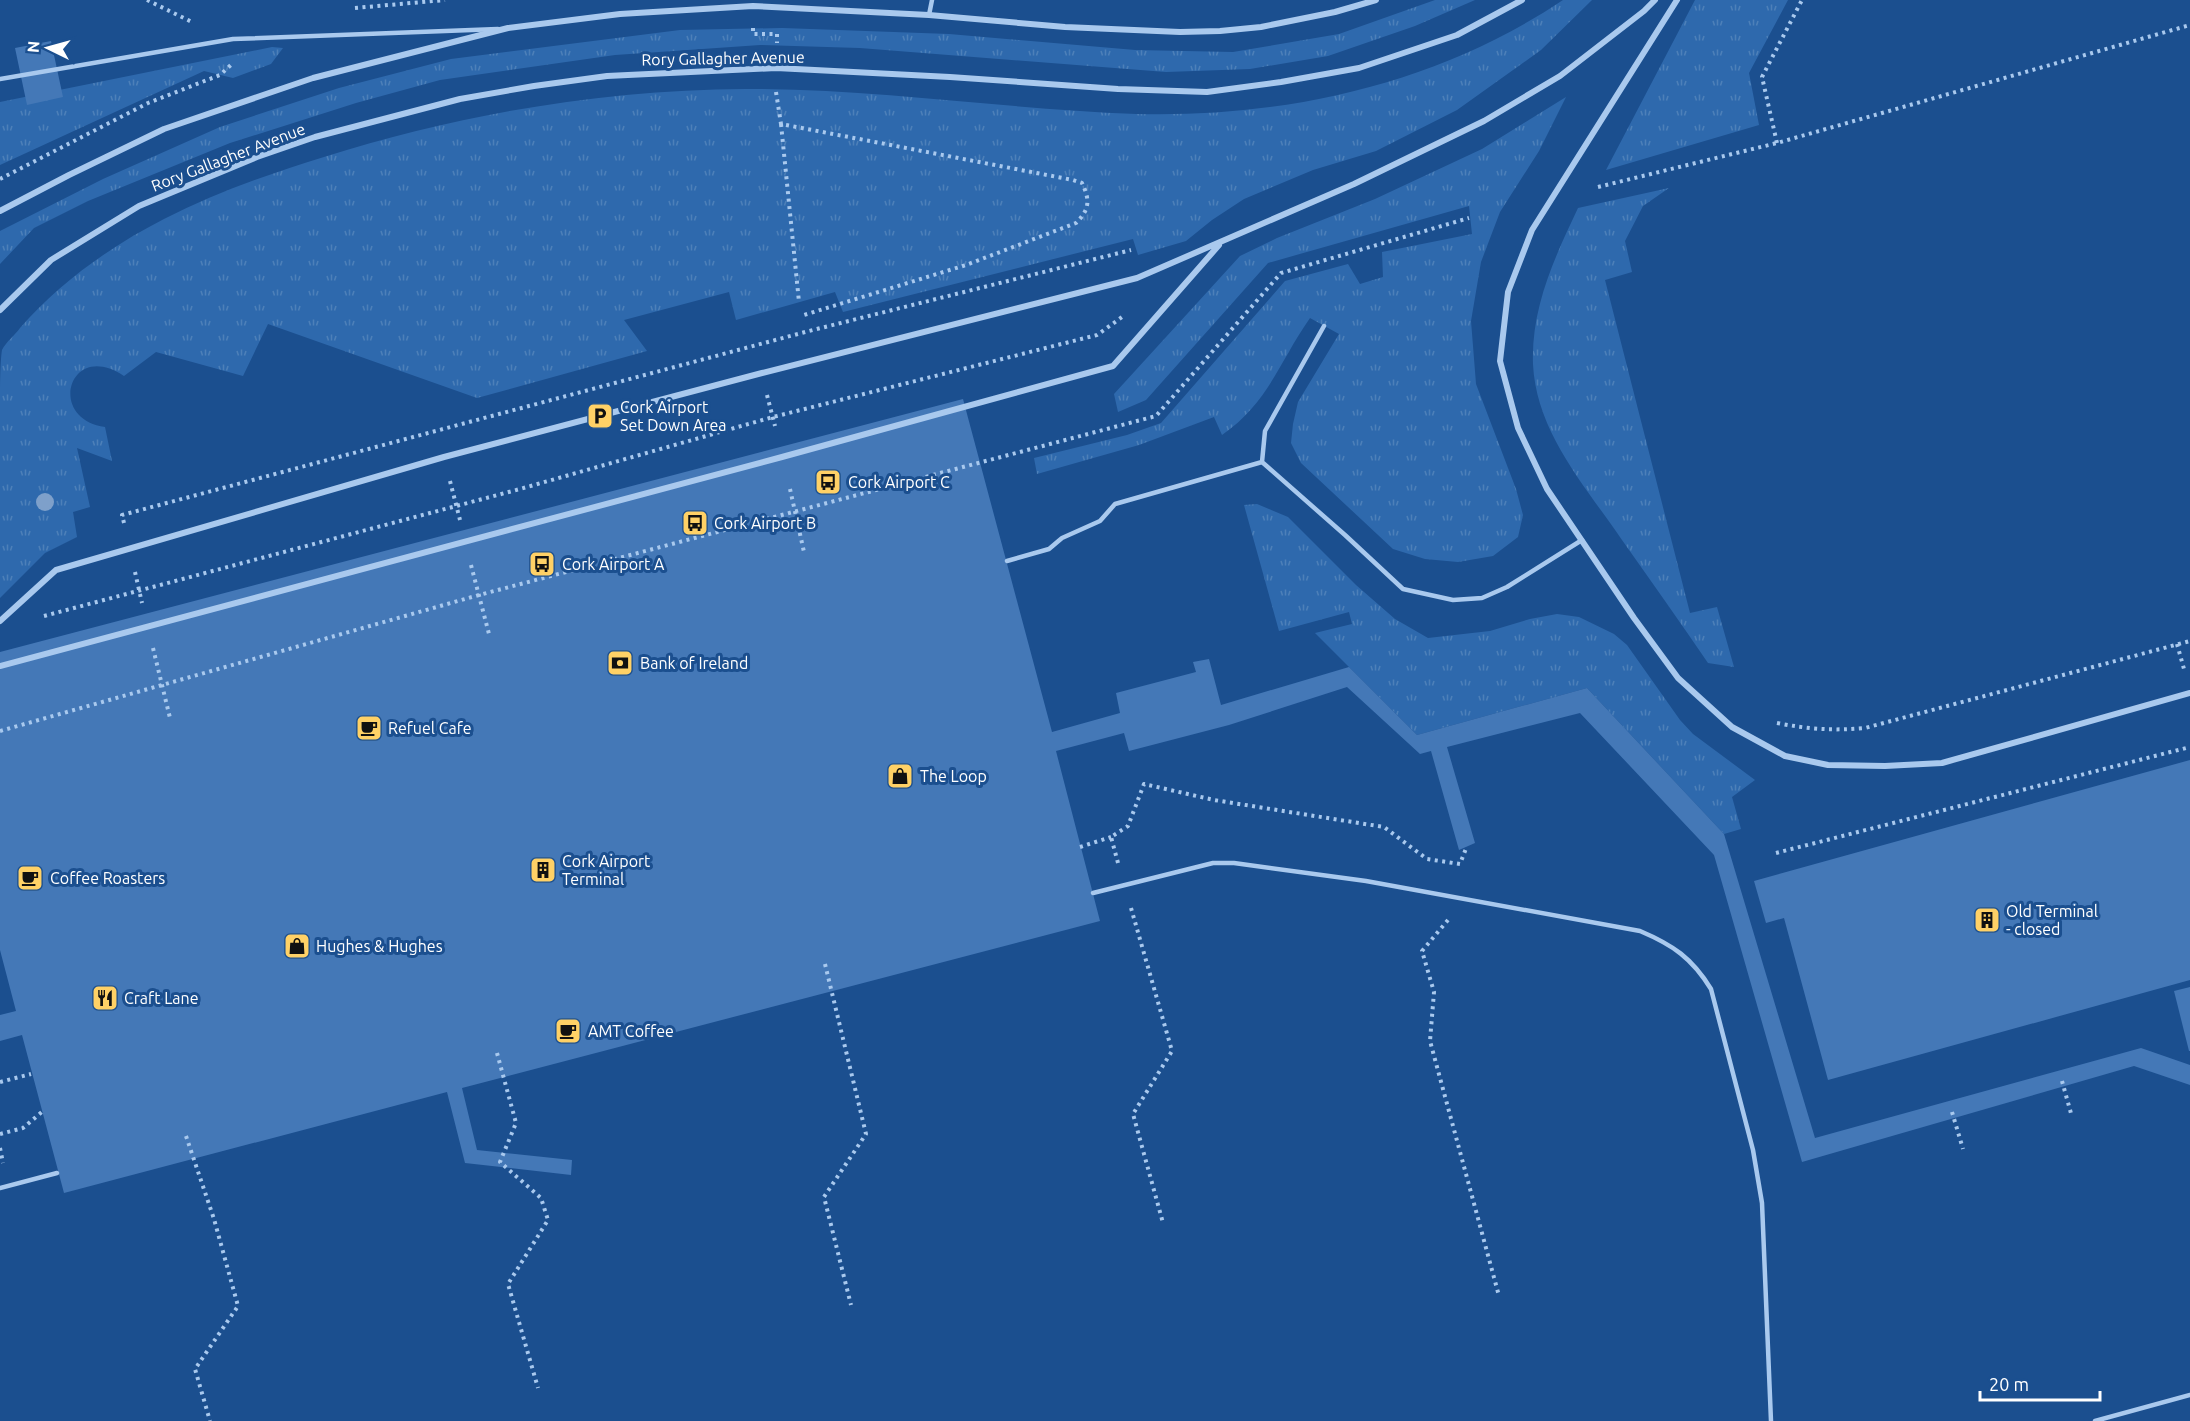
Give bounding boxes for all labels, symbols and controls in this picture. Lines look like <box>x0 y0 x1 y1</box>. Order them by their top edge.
north arrow <box>18 18 78 78</box>
text: N <box>24 40 43 53</box>
street label: Rory Gallagher Avenue <box>641 48 805 68</box>
street label: Rory Gallagher Avenue <box>149 119 307 195</box>
place label: Cork Airport Set Down Area <box>620 398 727 434</box>
parking icon: Cork Airport Set Down Area <box>585 401 615 431</box>
bus stop icon: Cork Airport C <box>813 467 843 497</box>
place label: Cork Airport C <box>848 473 950 491</box>
bus stop icon: Cork Airport B <box>680 508 710 538</box>
place label: Cork Airport B <box>714 514 816 532</box>
bus stop icon: Cork Airport A <box>527 549 557 579</box>
place label: Cork Airport A <box>562 555 665 573</box>
bank icon: Bank of Ireland <box>605 648 635 678</box>
place label: Bank of Ireland <box>640 654 748 672</box>
cafe icon: Refuel Cafe <box>354 713 384 743</box>
place label: Refuel Cafe <box>388 719 472 737</box>
shop icon: The Loop <box>885 761 915 791</box>
place label: The Loop <box>920 767 987 785</box>
place label: Cork Airport Terminal <box>562 852 651 888</box>
building icon: Cork Airport Terminal <box>528 855 558 885</box>
cafe icon: Coffee Roasters <box>15 863 45 893</box>
place label: Coffee Roasters <box>50 869 165 887</box>
place label: Old Terminal - closed <box>2006 902 2098 938</box>
building icon: Old Terminal - closed <box>1972 905 2002 935</box>
shop icon: Hughes & Hughes <box>282 931 312 961</box>
place label: Hughes & Hughes <box>316 937 443 955</box>
restaurant icon: Craft Lane <box>90 983 120 1013</box>
place label: Craft Lane <box>124 989 198 1007</box>
cafe icon: AMT Coffee <box>553 1016 583 1046</box>
place label: AMT Coffee <box>588 1022 674 1040</box>
scale bar <box>1980 1364 2100 1402</box>
text: 20 m <box>1989 1374 2029 1394</box>

